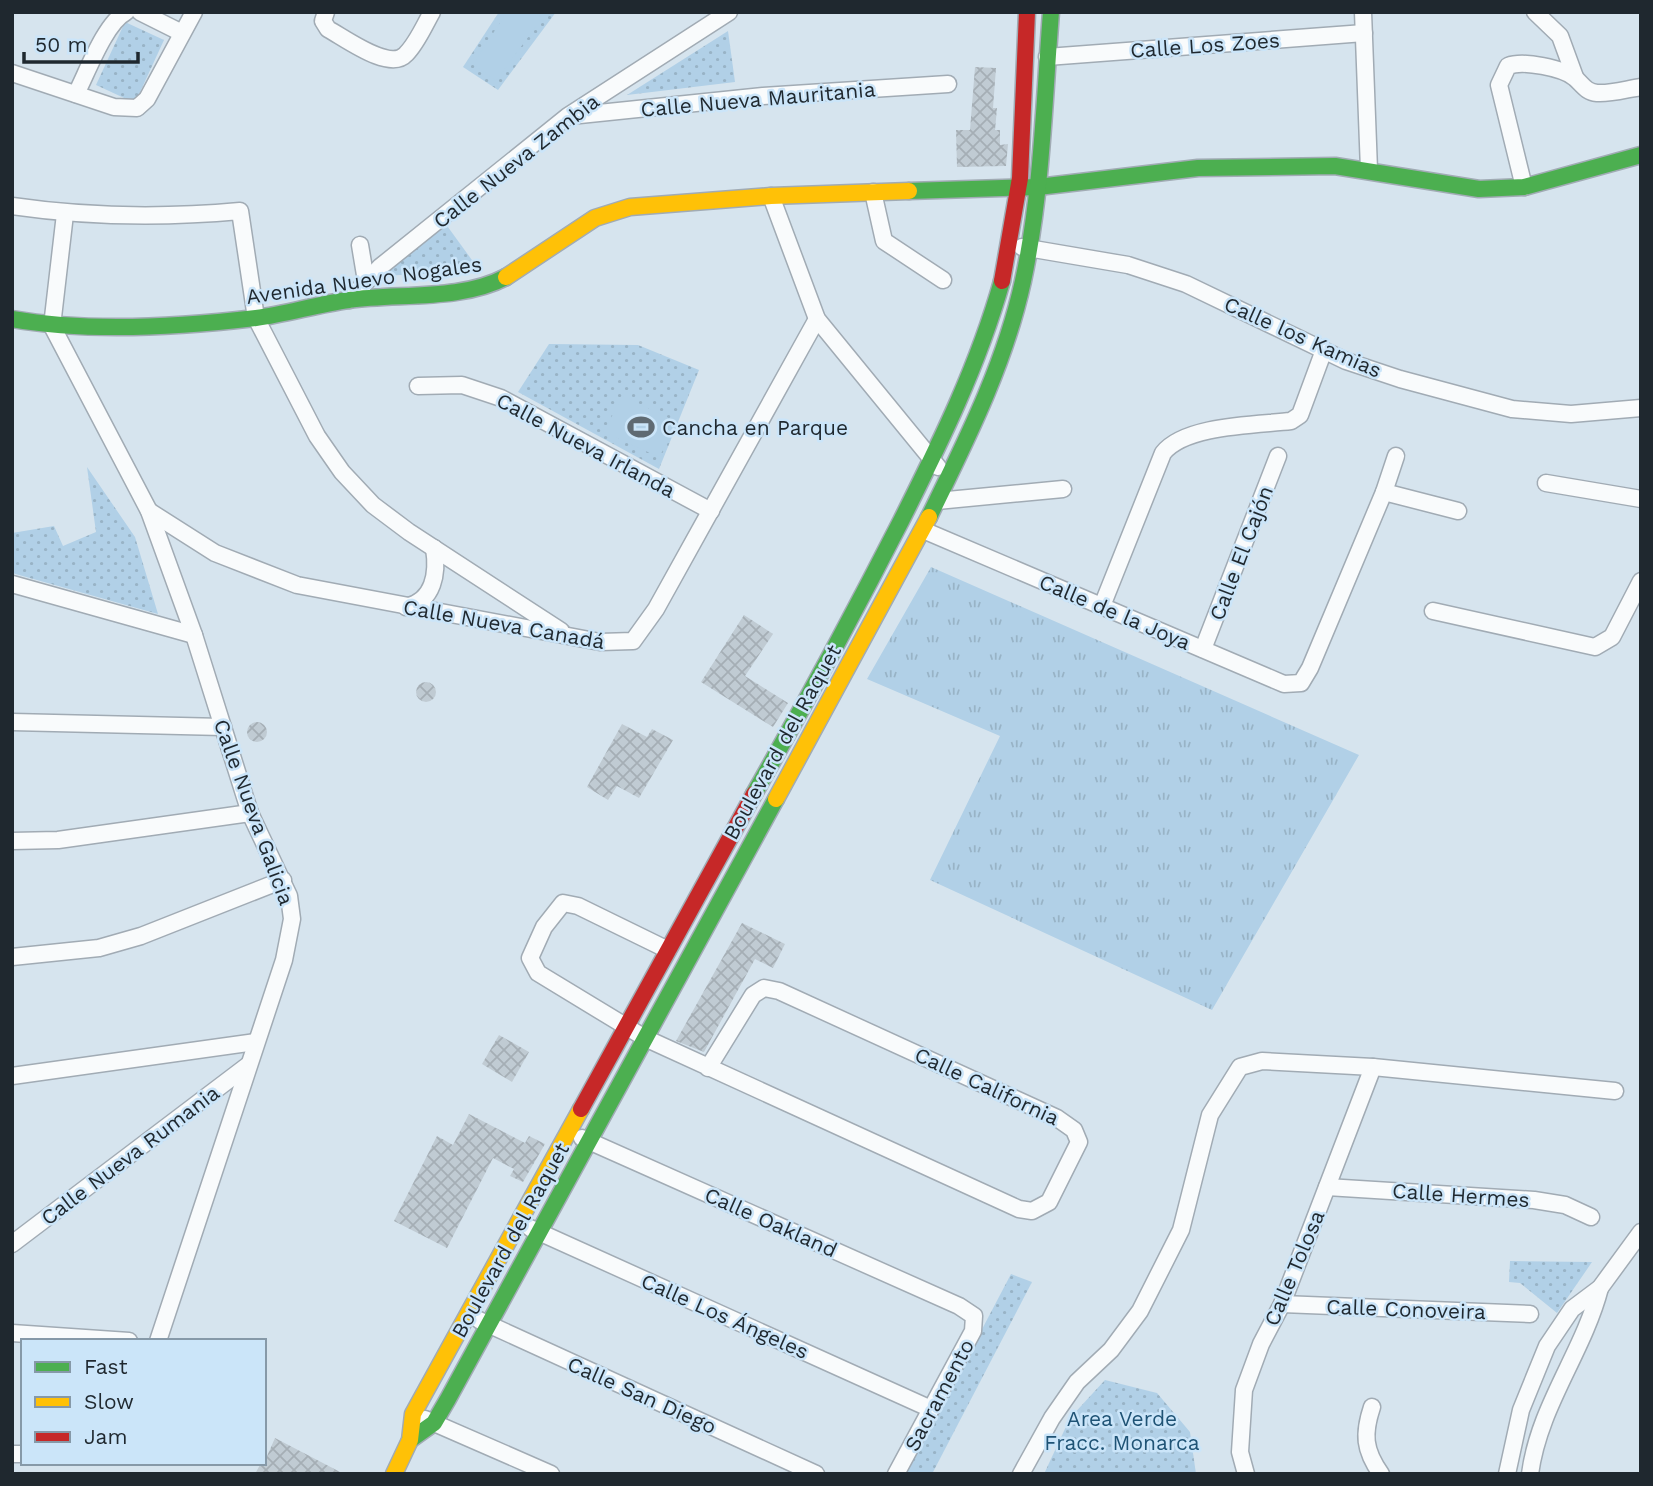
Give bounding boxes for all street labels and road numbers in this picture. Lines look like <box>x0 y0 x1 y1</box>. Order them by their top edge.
street label: Calle Los Zoes <box>1129 27 1281 63</box>
street label: Calle Nueva Mauritania <box>640 76 877 122</box>
street label: Calle Nueva Zambia <box>428 88 604 233</box>
street label: Avenida Nuevo Nogales <box>245 251 483 309</box>
street label: Calle los Kamias <box>1220 291 1386 383</box>
street label: Calle Nueva Irlanda <box>492 387 680 503</box>
street label: Calle El Cajón <box>1204 482 1278 624</box>
street label: Calle de la Joya <box>1036 569 1194 655</box>
street label: Calle Nueva Canadá <box>401 594 607 654</box>
street label: Boulevard del Raquet <box>718 640 846 844</box>
street label: Calle Nueva Galicia <box>209 716 299 908</box>
street label: Calle California <box>911 1042 1063 1130</box>
street label: Calle Nueva Rumania <box>36 1080 224 1230</box>
street label: Boulevard del Raquet <box>446 1138 574 1342</box>
street label: Calle Hermes <box>1392 1178 1530 1212</box>
street label: Calle Oakland <box>701 1182 841 1262</box>
street label: Calle Tolosa <box>1259 1206 1330 1329</box>
street label: Calle Los Ángeles <box>638 1268 812 1364</box>
street label: Calle Conoveira <box>1326 1294 1486 1324</box>
street label: Sacramento <box>899 1335 979 1455</box>
street label: Calle San Diego <box>564 1351 720 1439</box>

